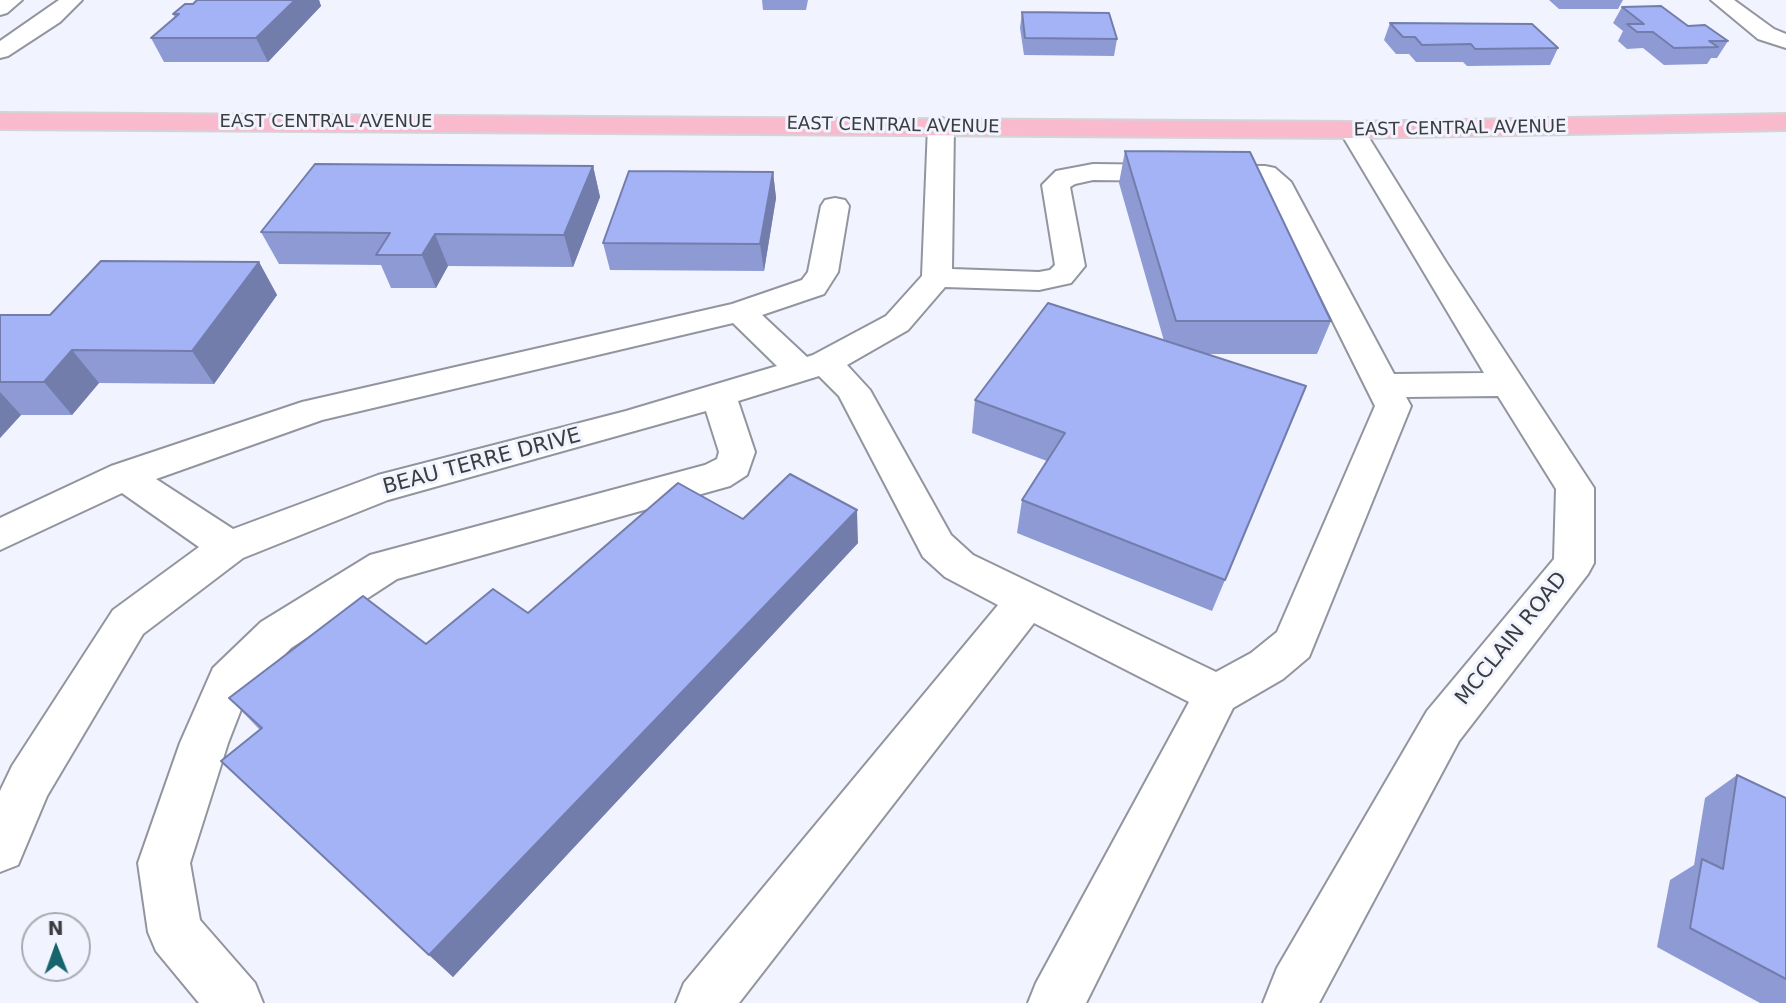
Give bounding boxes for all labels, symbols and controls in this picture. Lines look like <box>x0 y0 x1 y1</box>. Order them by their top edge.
street label: EAST CENTRAL AVENUE <box>220 111 432 133</box>
street label: EAST CENTRAL AVENUE <box>786 113 1000 139</box>
street label: EAST CENTRAL AVENUE <box>1353 116 1567 142</box>
street label: BEAU TERRE DRIVE <box>380 423 584 501</box>
street label: MCCLAIN ROAD <box>1451 567 1573 711</box>
north arrow <box>21 912 91 982</box>
text: N <box>48 917 64 939</box>

